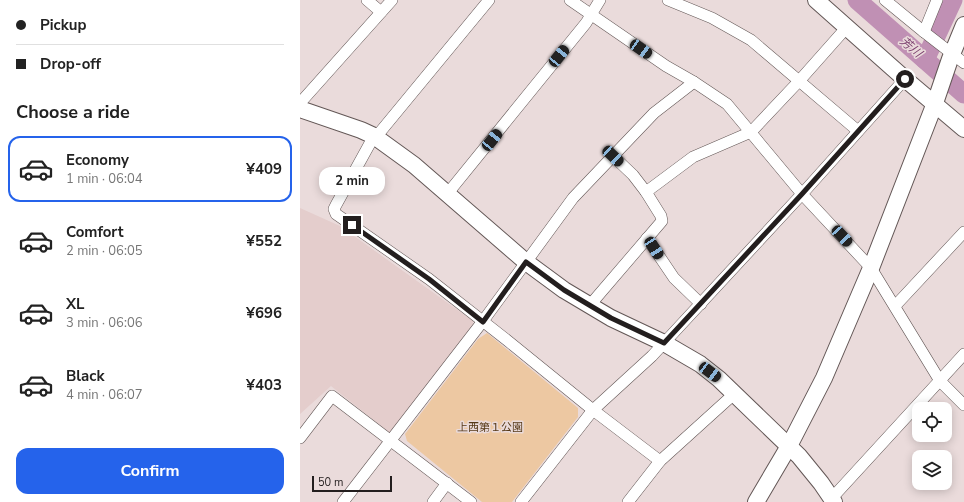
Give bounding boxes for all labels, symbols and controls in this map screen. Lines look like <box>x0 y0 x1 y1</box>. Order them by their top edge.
text: Pickup <box>40 15 86 35</box>
water label: 芳川 <box>897 33 927 62</box>
car <box>628 37 654 61</box>
car <box>547 43 571 69</box>
text: Drop-off <box>40 54 101 74</box>
route start <box>896 70 914 88</box>
text: Choose a ride <box>16 100 130 124</box>
car <box>480 127 504 153</box>
car <box>600 143 626 169</box>
text: Economy <box>66 150 129 170</box>
icon: car <box>18 151 54 187</box>
text: ¥409 <box>246 159 282 179</box>
callout: 2 min <box>319 167 385 195</box>
text: 1 min · 06:04 <box>66 170 142 188</box>
text: 2 min <box>335 172 369 190</box>
route end <box>343 216 361 234</box>
text: Comfort <box>66 222 123 242</box>
icon: car <box>18 223 54 259</box>
car <box>829 223 855 249</box>
text: ¥552 <box>246 231 282 251</box>
car <box>642 235 666 261</box>
text: 2 min · 06:05 <box>66 242 142 260</box>
text: XL <box>66 294 85 314</box>
icon: car <box>18 295 54 331</box>
text: ¥696 <box>246 303 282 323</box>
text: 3 min · 06:06 <box>66 314 142 332</box>
car <box>697 360 723 384</box>
text: Black <box>66 366 104 386</box>
icon: car <box>18 367 54 403</box>
text: ¥403 <box>246 375 282 395</box>
text: 4 min · 06:07 <box>66 386 142 404</box>
map controls <box>912 402 952 490</box>
button: locate <box>912 402 952 442</box>
park label: 上西第１公園 <box>457 420 523 435</box>
button: Confirm <box>16 448 284 494</box>
button: layers <box>912 450 952 490</box>
scale bar <box>312 474 392 493</box>
text: 50 m <box>318 475 343 490</box>

